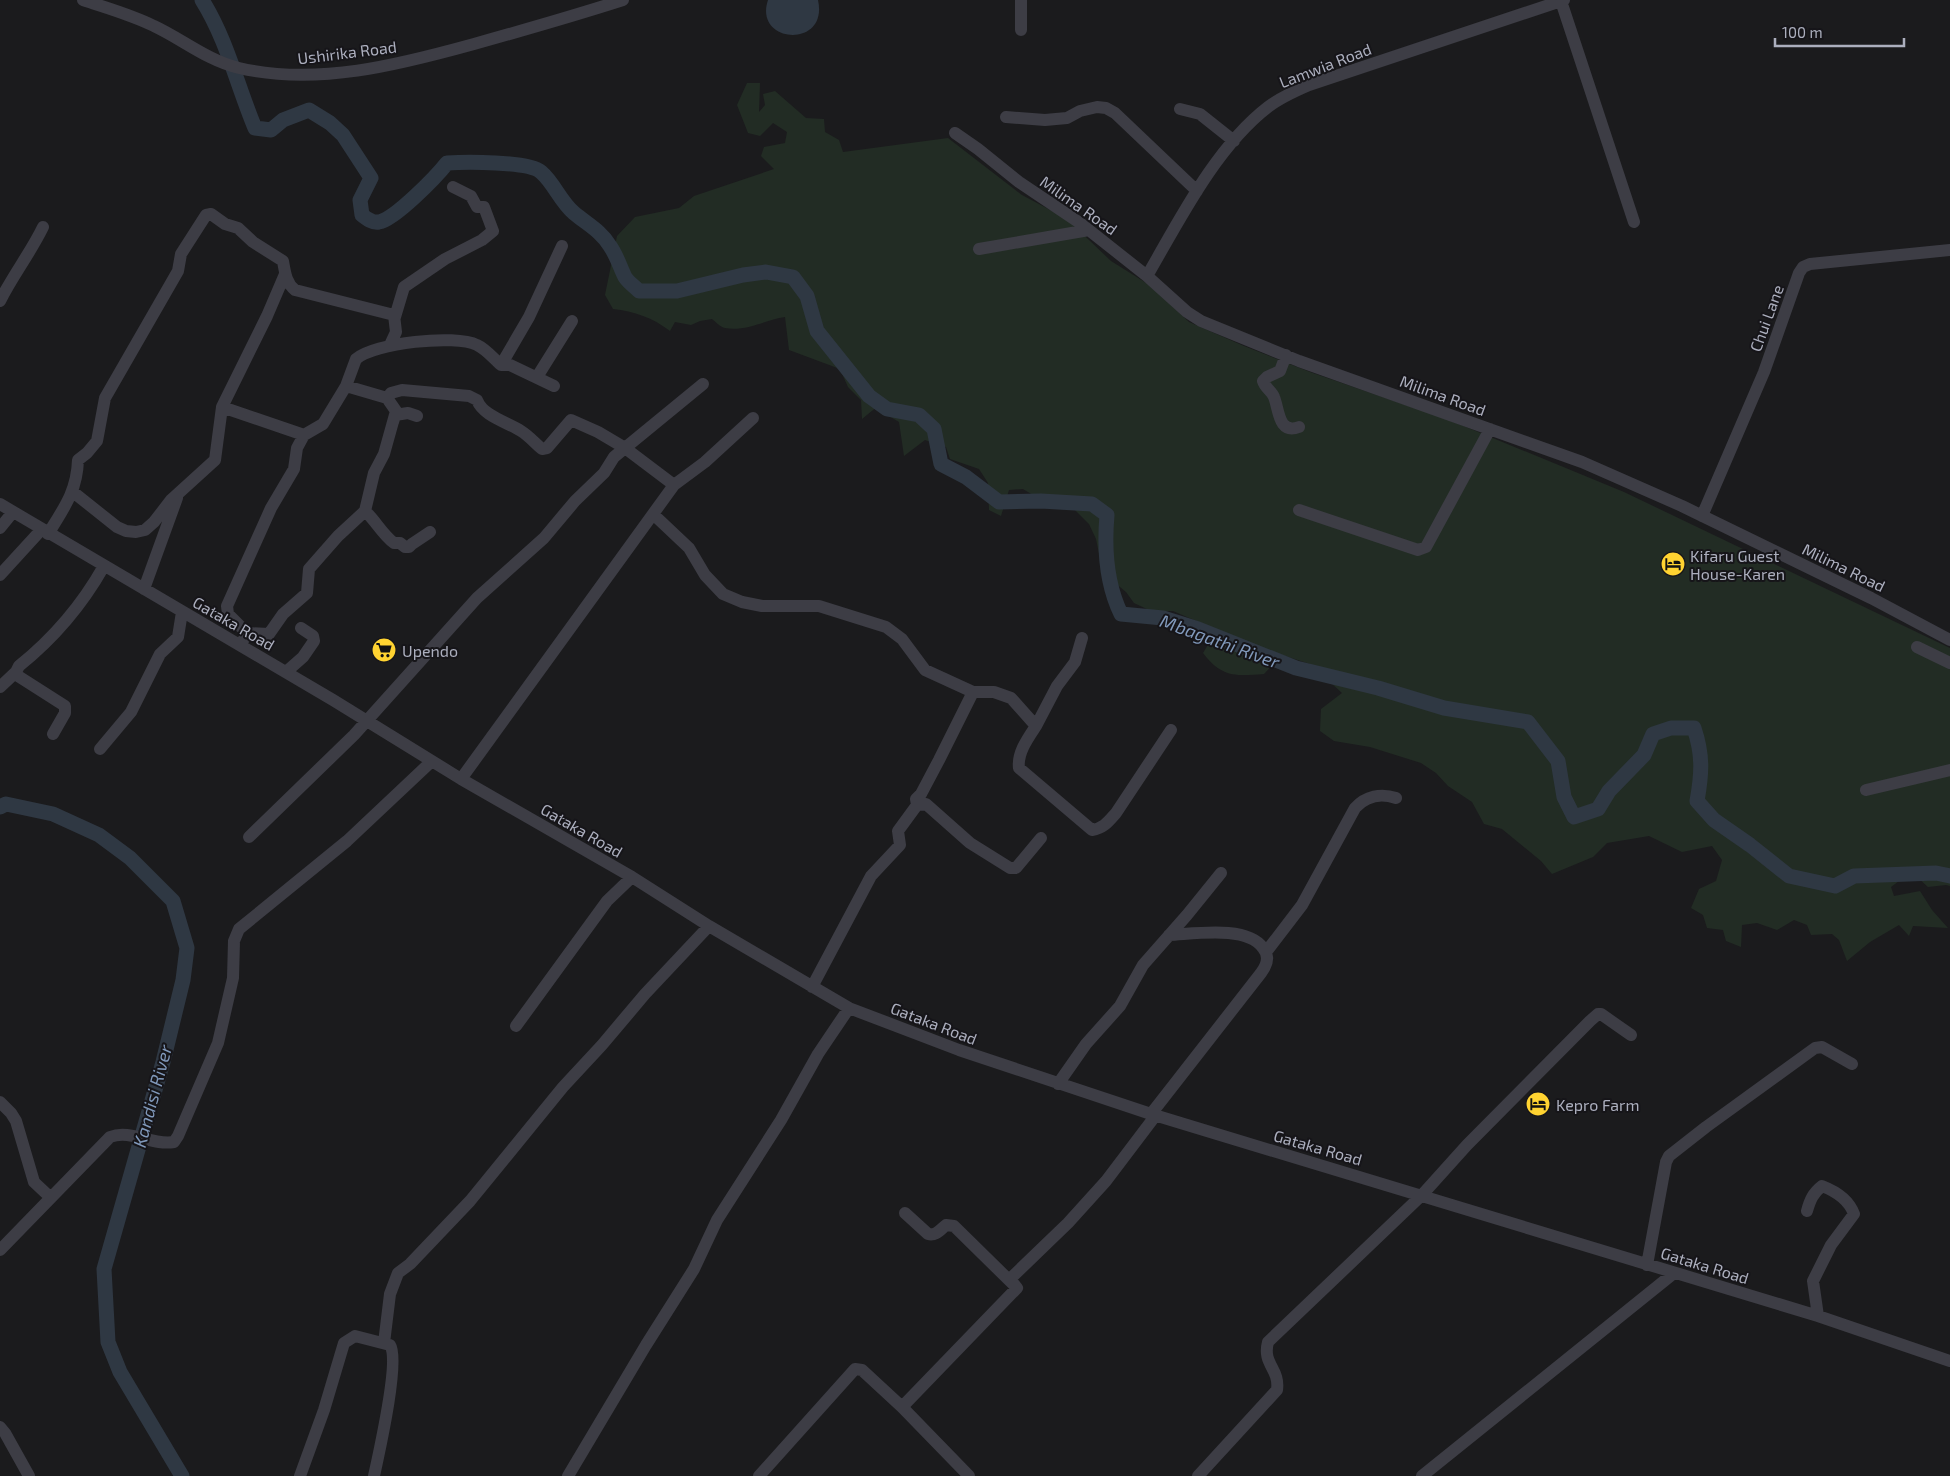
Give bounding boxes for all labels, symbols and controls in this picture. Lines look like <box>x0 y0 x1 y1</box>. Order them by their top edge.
scale bar <box>1775 15 1904 47</box>
text: 100 m <box>1782 23 1823 41</box>
street label: Ushirika Road <box>296 36 398 68</box>
street label: Lamwia Road <box>1276 39 1374 91</box>
street label: Milima Road <box>1037 171 1121 239</box>
street label: Chui Lane <box>1745 282 1787 354</box>
street label: Milima Road <box>1397 371 1489 419</box>
street label: Milima Road <box>1799 539 1889 595</box>
place label: Kifaru Guest House-Karen <box>1690 546 1785 583</box>
hotel icon: Kifaru Guest House-Karen <box>1660 551 1686 577</box>
street label: Gataka Road <box>190 592 278 654</box>
water label: Mbagathi River <box>1157 609 1284 673</box>
supermarket icon: Upendo <box>371 637 397 663</box>
place label: Upendo <box>402 641 458 660</box>
street label: Gataka Road <box>538 799 626 861</box>
street label: Gataka Road <box>888 998 980 1048</box>
water label: Kandisi River <box>128 1041 176 1150</box>
hotel icon: Kepro Farm <box>1525 1091 1551 1117</box>
place label: Kepro Farm <box>1556 1095 1639 1114</box>
street label: Gataka Road <box>1272 1125 1364 1169</box>
street label: Gataka Road <box>1659 1243 1751 1287</box>

